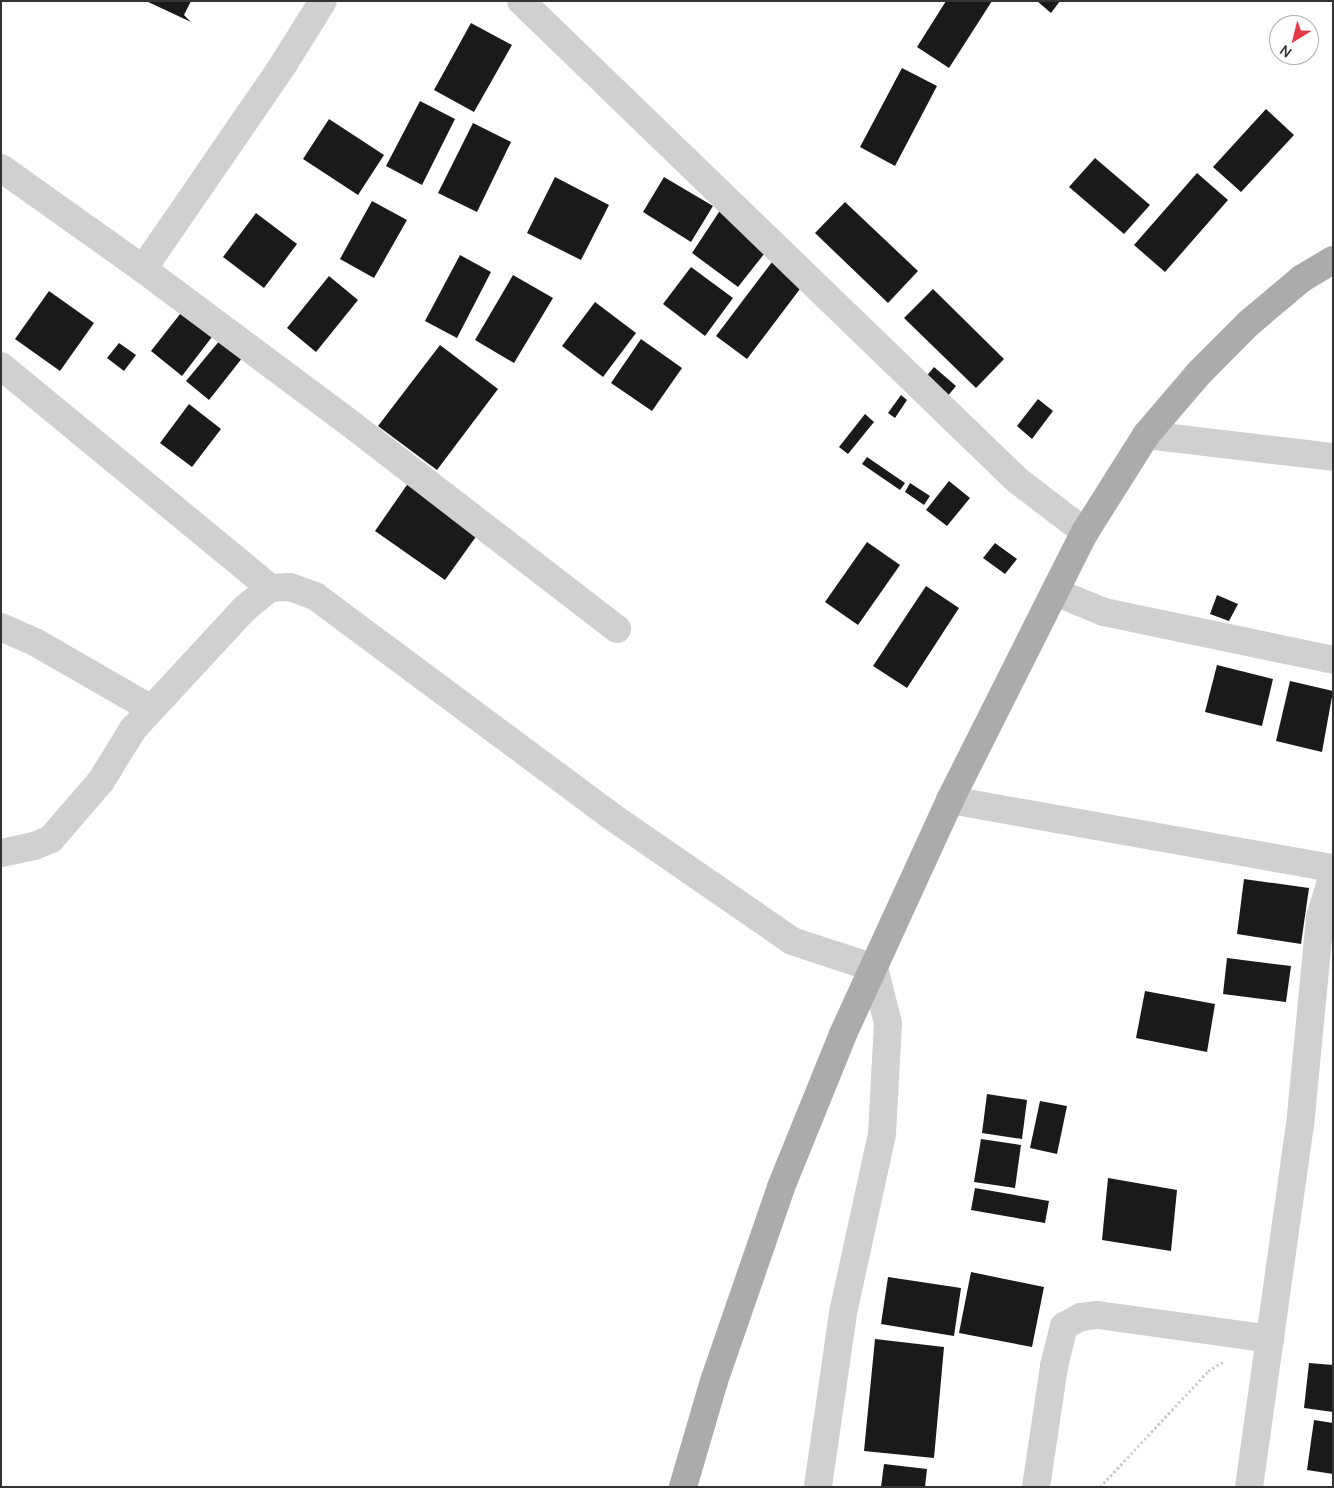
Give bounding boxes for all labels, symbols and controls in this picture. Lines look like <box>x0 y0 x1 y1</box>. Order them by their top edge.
north arrow <box>1269 15 1319 65</box>
text: N <box>1276 41 1295 62</box>

